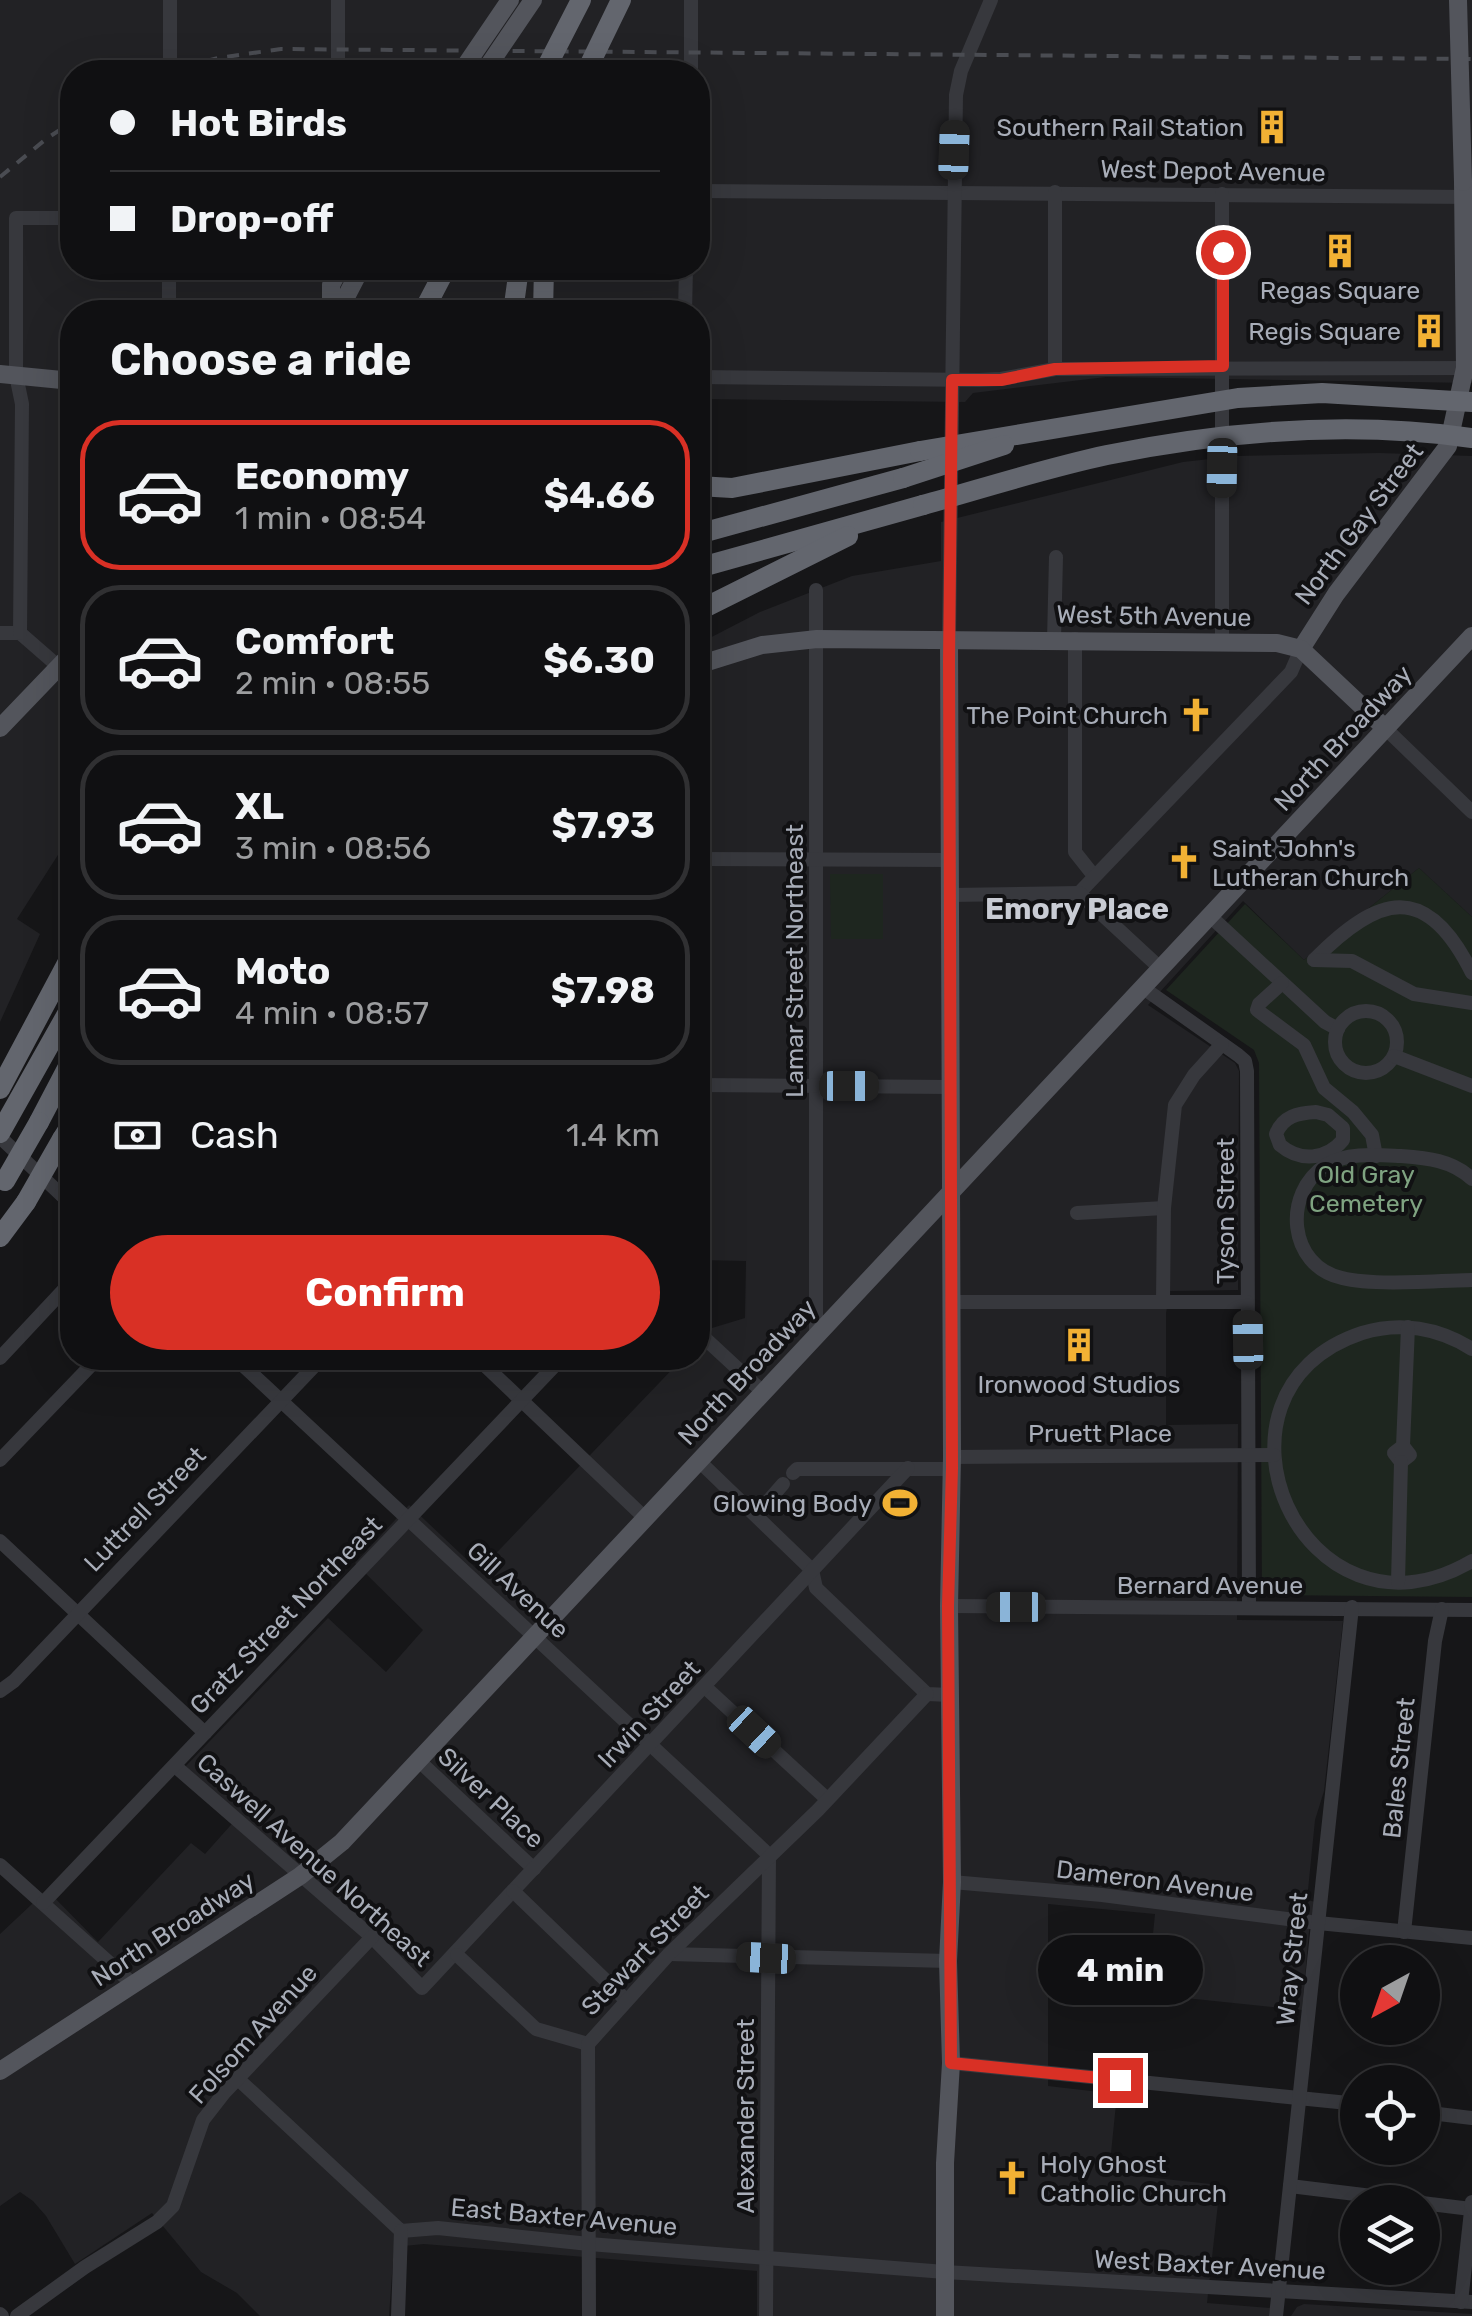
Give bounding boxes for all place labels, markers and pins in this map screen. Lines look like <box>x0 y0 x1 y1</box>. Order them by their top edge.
building icon: Southern Rail Station <box>1253 108 1291 146</box>
place label: Southern Rail Station <box>997 113 1244 142</box>
building icon: Regas Square <box>1321 232 1359 270</box>
place label: Regas Square <box>1260 276 1420 305</box>
building icon: Regis Square <box>1410 312 1448 350</box>
place label: Regis Square <box>1248 317 1401 346</box>
church icon: The Point Church <box>1177 696 1215 734</box>
place label: The Point Church <box>966 701 1168 730</box>
place label: Saint John's Lutheran Church <box>1212 834 1409 892</box>
church icon: Saint John's Lutheran Church <box>1165 843 1203 881</box>
building icon: Ironwood Studios <box>1060 1326 1098 1364</box>
place label: Ironwood Studios <box>977 1370 1181 1399</box>
sports icon: Glowing Body <box>881 1484 919 1522</box>
place label: Glowing Body <box>713 1489 872 1518</box>
place label: Holy Ghost Catholic Church <box>1040 2150 1227 2208</box>
church icon: Holy Ghost Catholic Church <box>993 2159 1031 2197</box>

